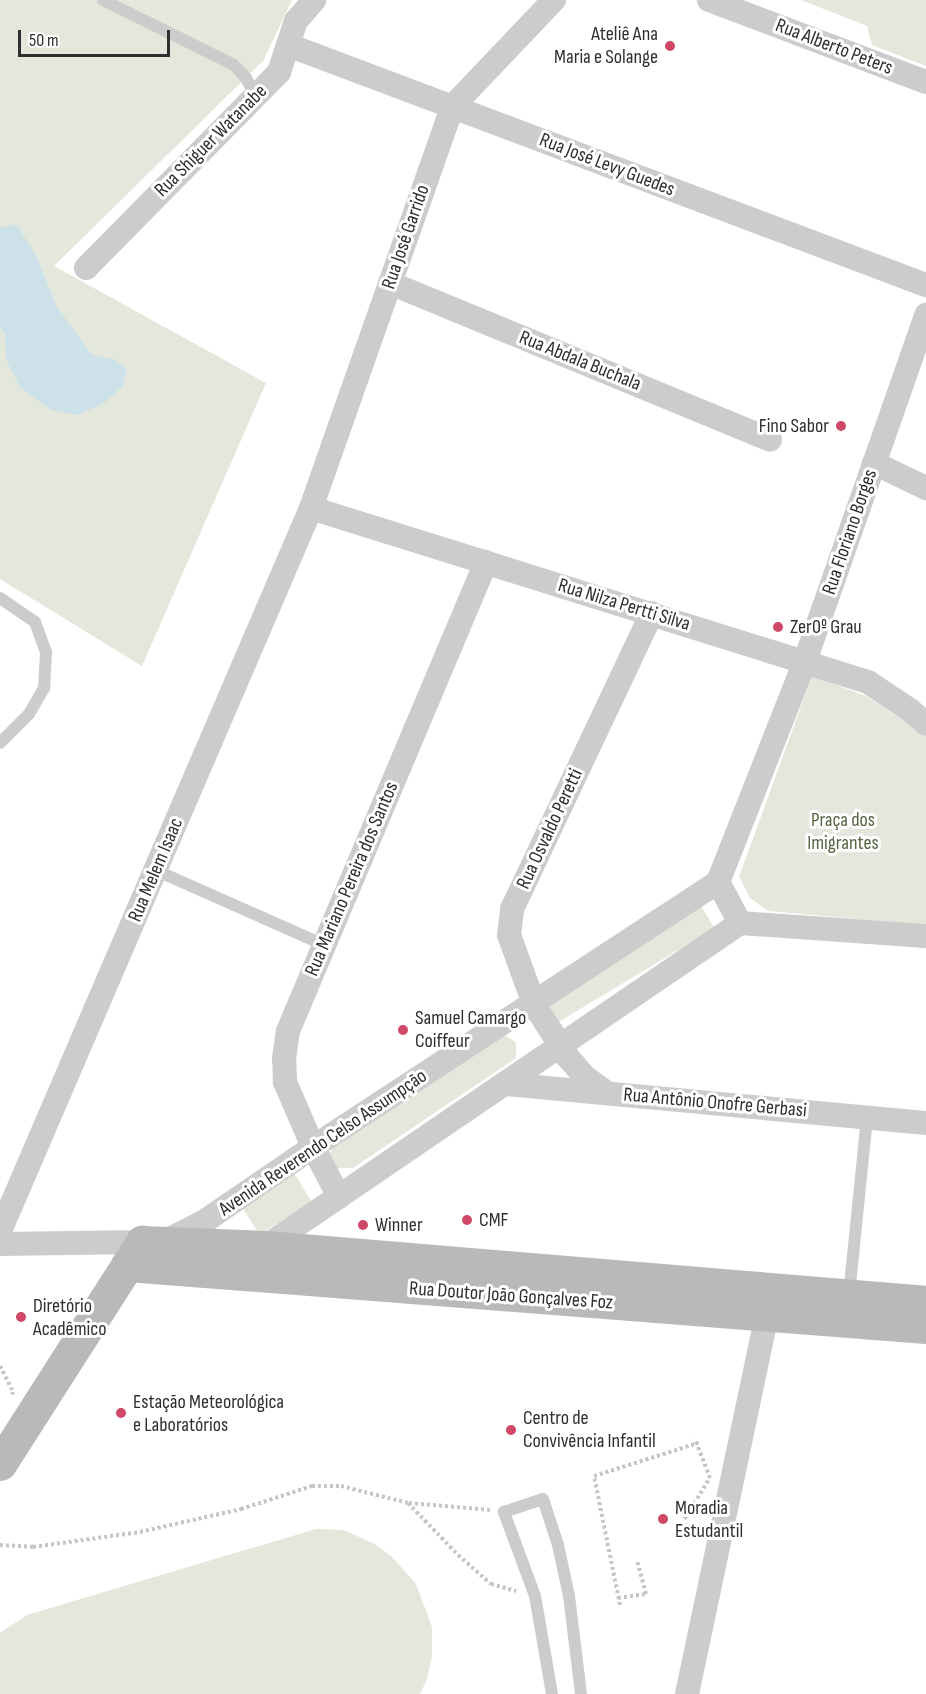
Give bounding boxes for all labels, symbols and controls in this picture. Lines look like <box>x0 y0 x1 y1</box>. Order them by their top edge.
street label: Rua Alberto Peters <box>772 14 896 80</box>
scale bar <box>21 18 172 56</box>
place label: Ateliê Ana Maria e Solange <box>554 22 658 69</box>
text: 50 m <box>29 30 59 51</box>
marker: Ateliê Ana Maria e Solange <box>663 39 677 53</box>
street label: Rua Shiguer Watanabe <box>150 80 272 202</box>
street label: Rua José Levy Guedes <box>536 128 678 202</box>
street label: Rua José Garrido <box>377 182 435 292</box>
street label: Rua Abdala Buchala <box>516 326 644 396</box>
place label: Fino Sabor <box>759 414 829 438</box>
marker: Fino Sabor <box>834 419 848 433</box>
street label: Rua Floriano Borges <box>817 466 883 598</box>
street label: Rua Nilza Pertti Silva <box>555 574 693 636</box>
place label: Zer0º Grau <box>790 615 862 639</box>
marker: Zer0º Grau <box>771 620 785 634</box>
street label: Rua Osvaldo Peretti <box>512 765 588 893</box>
street label: Rua Mariano Pereira dos Santos <box>300 778 404 980</box>
park label: Praça dos Imigrantes <box>807 809 879 856</box>
street label: Rua Melem Isaac <box>123 814 189 926</box>
place label: Samuel Camargo Coiffeur <box>415 1006 526 1053</box>
marker: Samuel Camargo Coiffeur <box>396 1023 410 1037</box>
street label: Avenida Reverendo Celso Assumpção <box>214 1064 432 1222</box>
street label: Rua Antônio Onofre Gerbasi <box>622 1083 808 1123</box>
place label: CMF <box>479 1208 508 1232</box>
place label: Winner <box>375 1213 423 1237</box>
marker: CMF <box>460 1213 474 1227</box>
marker: Winner <box>356 1218 370 1232</box>
street label: Rua Doutor João Gonçalves Foz <box>408 1277 614 1315</box>
place label: Diretório Acadêmico <box>33 1294 106 1341</box>
marker: Diretório Acadêmico <box>14 1310 28 1324</box>
place label: Estação Meteorológica e Laboratórios <box>133 1390 284 1437</box>
marker: Estação Meteorológica e Laboratórios <box>114 1406 128 1420</box>
place label: Centro de Convivência Infantil <box>523 1406 656 1453</box>
marker: Centro de Convivência Infantil <box>504 1423 518 1437</box>
place label: Moradia Estudantil <box>675 1496 743 1543</box>
marker: Moradia Estudantil <box>656 1512 670 1526</box>

